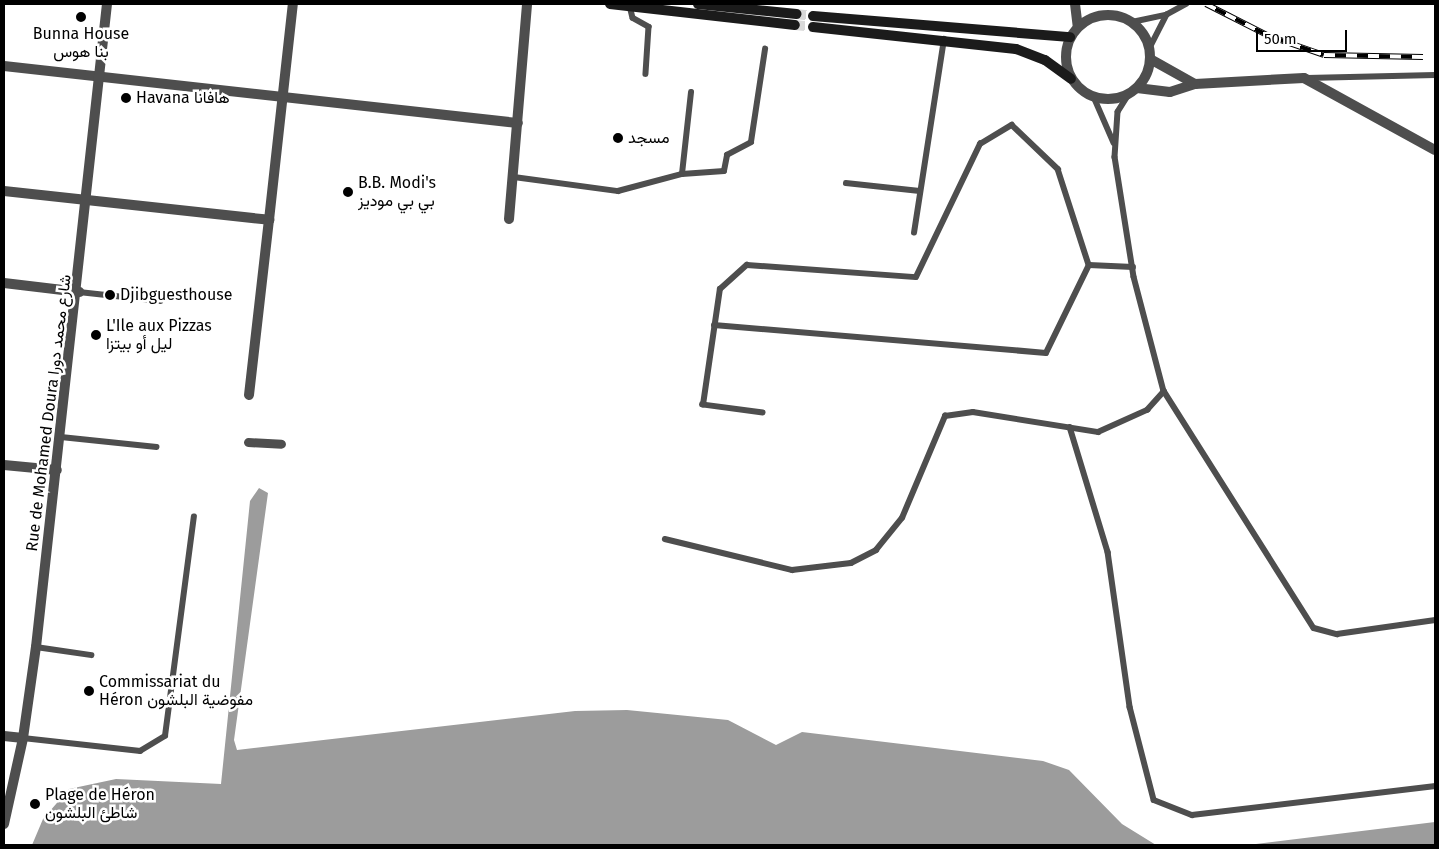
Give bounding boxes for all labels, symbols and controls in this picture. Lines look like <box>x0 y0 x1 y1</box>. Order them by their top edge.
marker: Bunna House بنا هوس <box>75 11 87 23</box>
scale bar <box>1259 20 1350 52</box>
place label: Bunna House بنا هوس <box>33 24 129 62</box>
text: 50 m <box>1264 30 1297 48</box>
place label: Havana هافانا <box>136 88 230 108</box>
marker: Havana هافانا <box>120 92 132 104</box>
place label: مسجد <box>628 128 669 148</box>
marker: مسجد <box>612 132 624 144</box>
place label: B.B. Modi's بي بي موديز <box>358 173 436 211</box>
marker: B.B. Modi's بي بي موديز <box>342 186 354 198</box>
street label: Rue de Mohamed Doura شارع محمد دورا <box>22 273 76 553</box>
place label: Djibguesthouse <box>120 285 232 305</box>
marker: Djibguesthouse <box>104 289 116 301</box>
place label: L'Ile aux Pizzas ليل أو بيتزا <box>106 316 212 354</box>
marker: L'Ile aux Pizzas ليل أو بيتزا <box>90 329 102 341</box>
place label: Commissariat du Héron مفوضية البلشون <box>99 672 253 710</box>
marker: Commissariat du Héron مفوضية البلشون <box>83 685 95 697</box>
place label: Plage de Héron شاطئ البلشون <box>45 785 155 823</box>
marker: Plage de Héron شاطئ البلشون <box>29 798 41 810</box>

